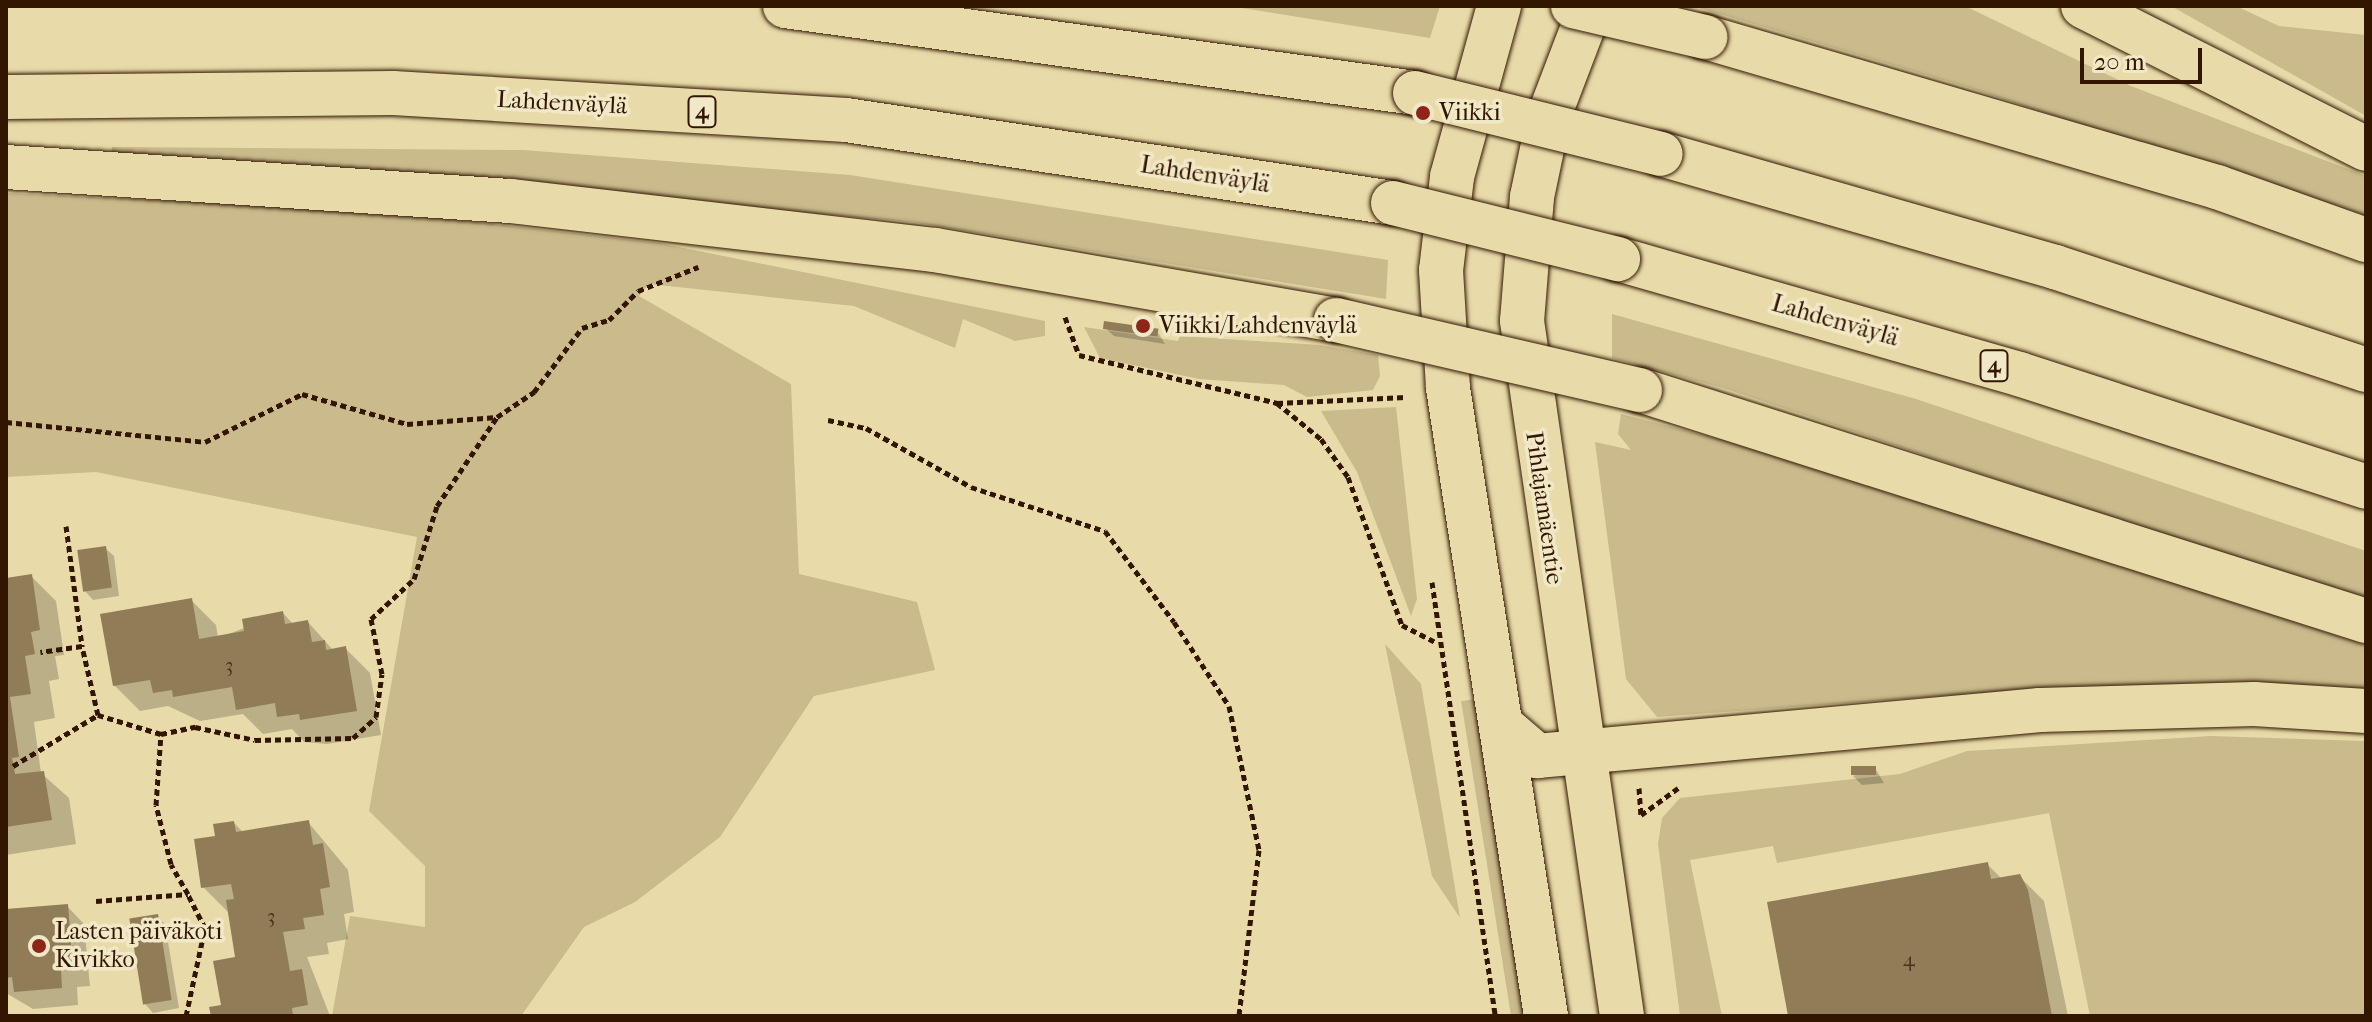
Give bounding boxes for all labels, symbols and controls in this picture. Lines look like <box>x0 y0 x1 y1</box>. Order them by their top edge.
scale bar <box>2084 32 2206 82</box>
text: 20 m <box>2094 48 2145 76</box>
street label: Lahdenväylä <box>496 85 628 121</box>
road number: 4 <box>686 94 718 130</box>
place label: Viikki <box>1439 99 1501 127</box>
marker: Viikki <box>1414 104 1432 122</box>
street label: Lahdenväylä <box>1138 151 1272 199</box>
street label: Lahdenväylä <box>1768 289 1902 353</box>
place label: Viikki/Lahdenväylä <box>1159 312 1357 340</box>
marker: Viikki/Lahdenväylä <box>1134 317 1152 335</box>
road number: 4 <box>1978 348 2010 384</box>
street label: Pihlajamäentie <box>1519 430 1569 586</box>
house number: 3 <box>225 653 233 677</box>
house number: 3 <box>267 904 275 928</box>
place label: Lasten päiväkoti Kivikko <box>55 918 222 974</box>
marker: Lasten päiväkoti Kivikko <box>30 937 48 955</box>
house number: 4 <box>1903 947 1915 971</box>

